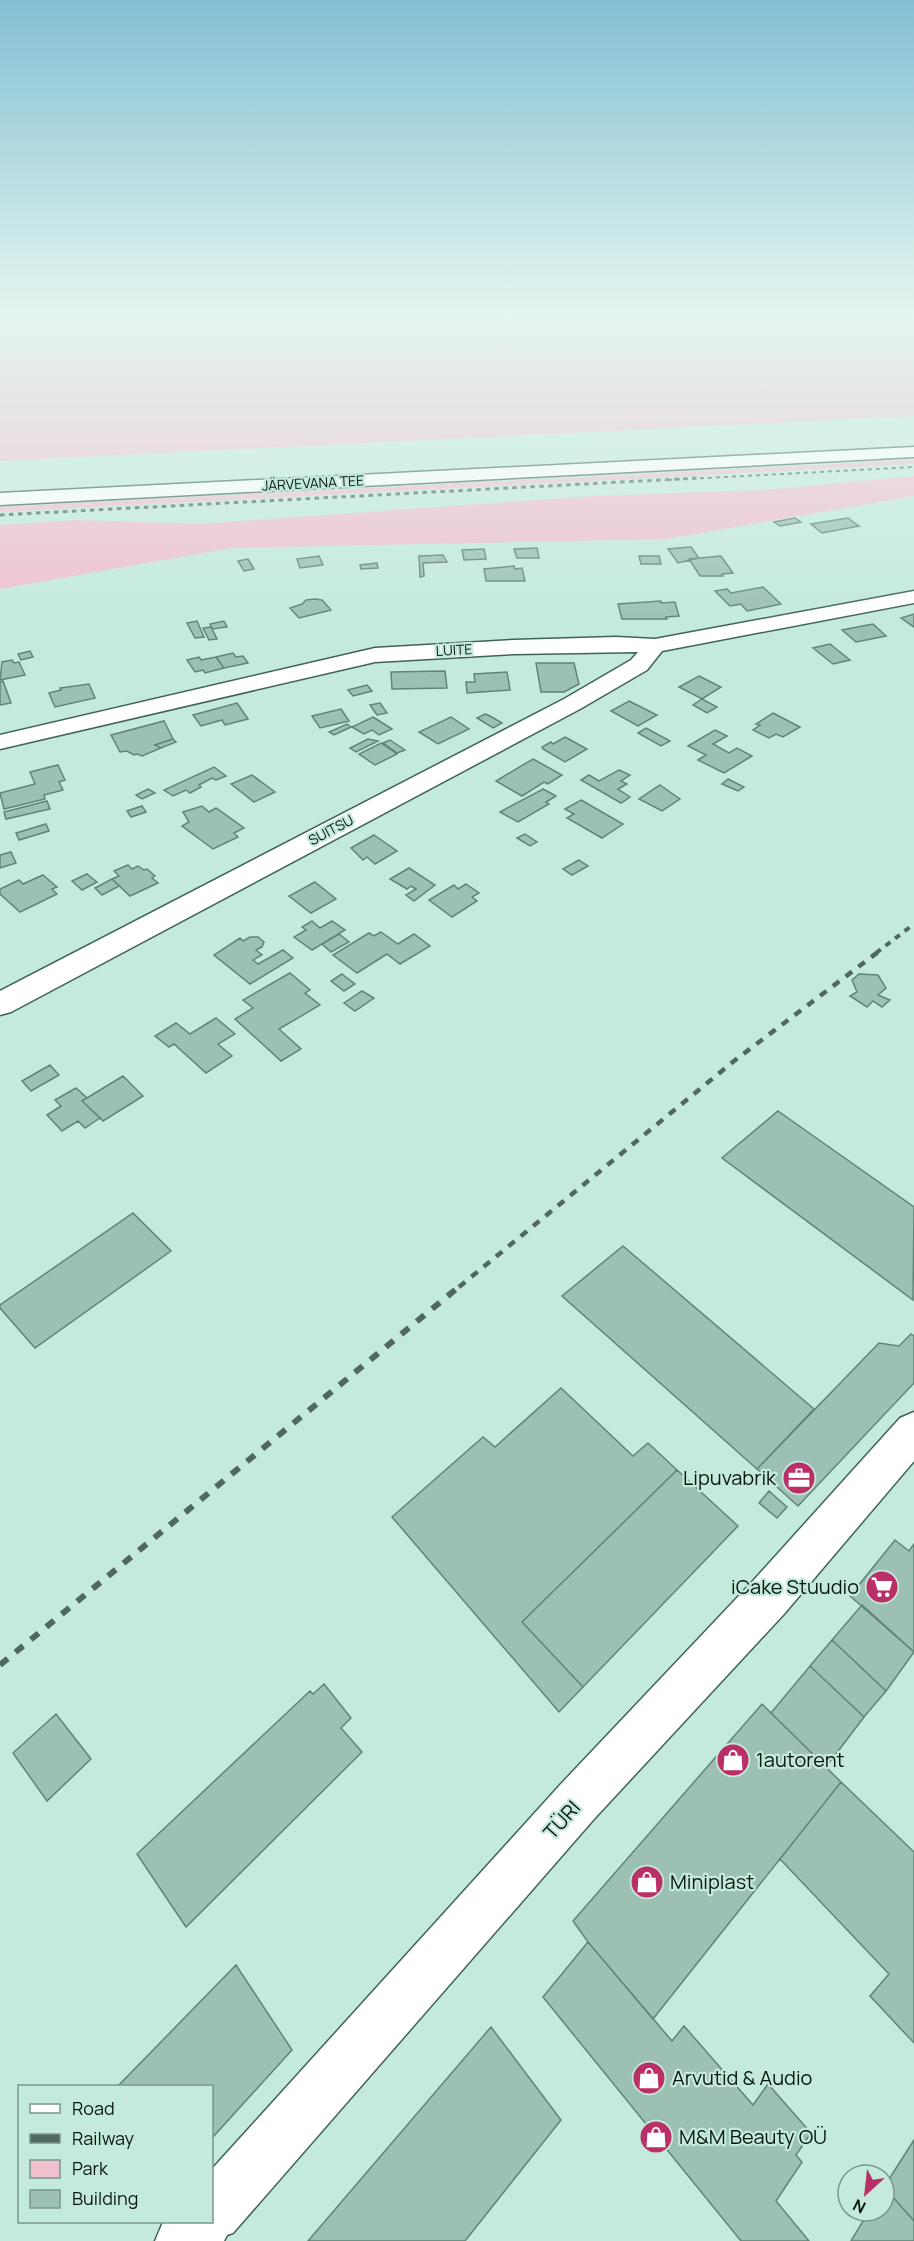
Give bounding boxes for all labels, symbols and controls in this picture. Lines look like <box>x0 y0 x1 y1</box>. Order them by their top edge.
street label: JÄRVEVANA TEE <box>261 470 365 495</box>
street label: LUITE <box>435 639 473 660</box>
street label: SUITSU <box>305 810 357 849</box>
office icon: Lipuvabrik <box>781 1460 817 1496</box>
place label: Lipuvabrik <box>683 1464 777 1491</box>
supermarket icon: iCake Stuudio <box>864 1569 900 1605</box>
place label: iCake Stuudio <box>731 1573 859 1600</box>
shop icon: 1autorent <box>715 1742 751 1778</box>
place label: 1autorent <box>756 1746 845 1773</box>
street label: TÜRI <box>537 1795 586 1845</box>
shop icon: Miniplast <box>629 1864 665 1900</box>
place label: Miniplast <box>670 1868 754 1895</box>
shop icon: Arvutid & Audio <box>631 2060 667 2096</box>
place label: Arvutid & Audio <box>672 2064 813 2091</box>
legend <box>18 2085 213 2223</box>
text: Road <box>72 2096 115 2120</box>
shop icon: M&M Beauty OÜ <box>638 2119 674 2155</box>
place label: M&M Beauty OÜ <box>679 2123 827 2150</box>
text: Railway <box>72 2126 134 2150</box>
text: Park <box>72 2156 109 2180</box>
north arrow <box>836 2163 896 2223</box>
text: Building <box>72 2186 138 2210</box>
text: N <box>849 2194 869 2219</box>

